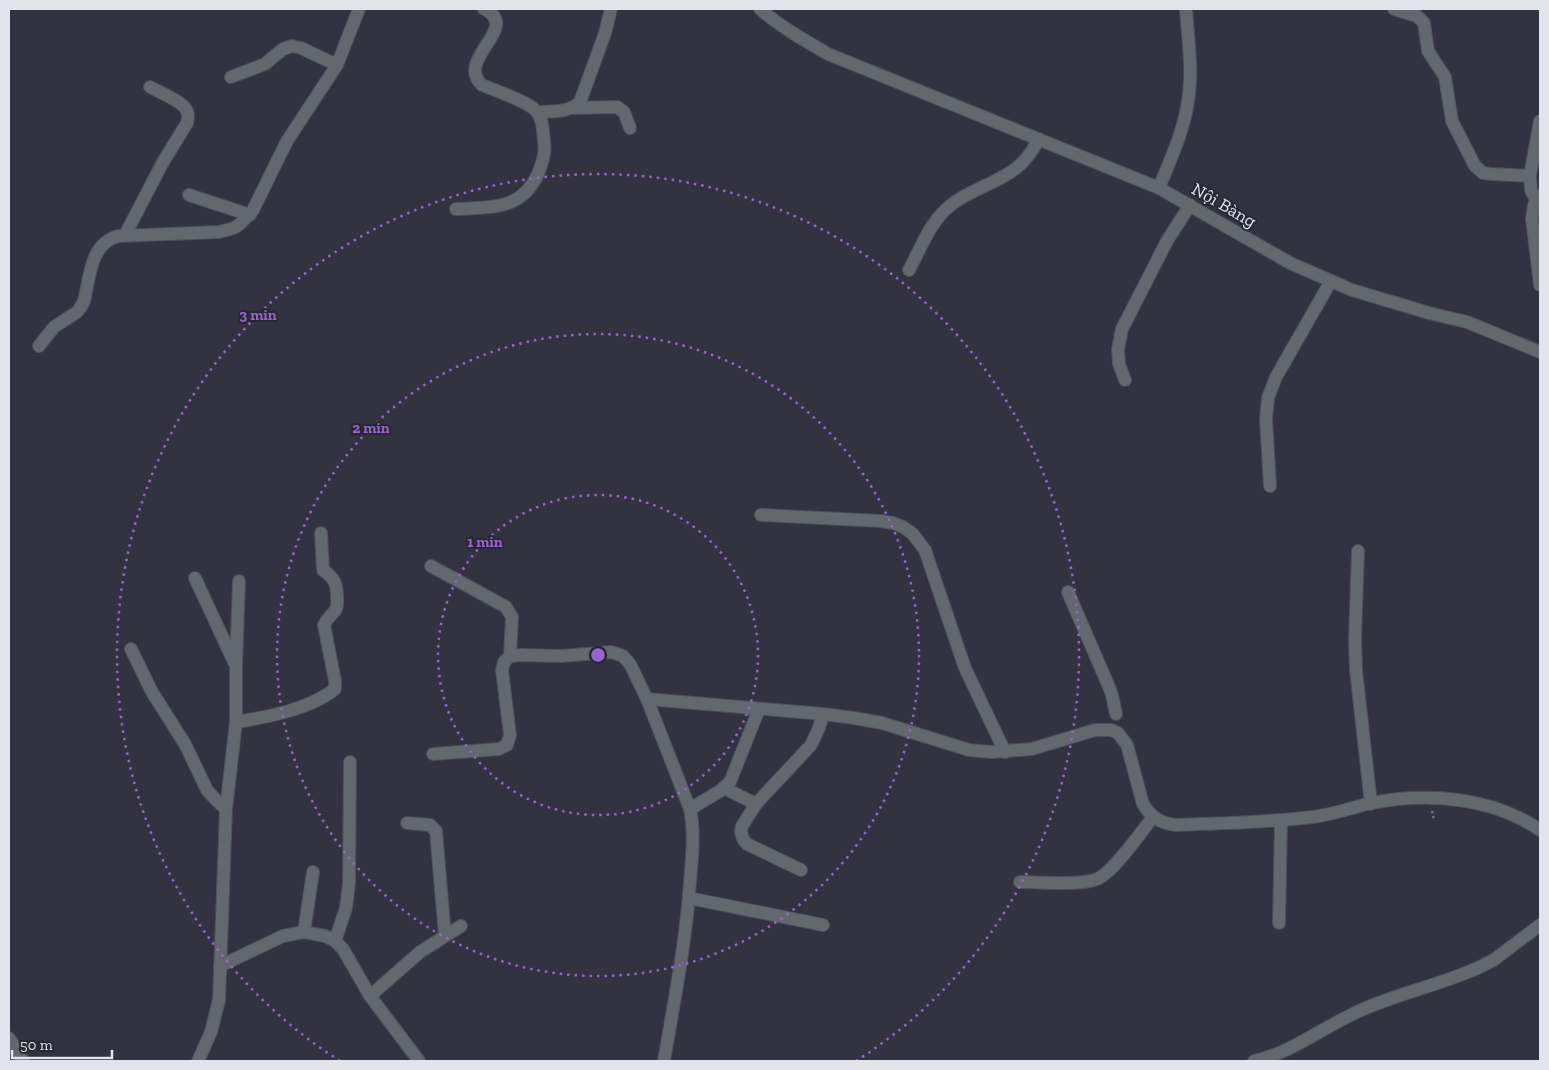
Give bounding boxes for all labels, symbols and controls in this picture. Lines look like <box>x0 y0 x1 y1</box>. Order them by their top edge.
street label: Nội Bàng <box>1188 178 1260 232</box>
text: 3 min <box>239 306 277 324</box>
text: 2 min <box>352 419 390 437</box>
text: 1 min <box>467 533 503 551</box>
centre of rings <box>589 646 607 664</box>
scale bar <box>12 1028 112 1060</box>
text: 50 m <box>20 1036 53 1054</box>

